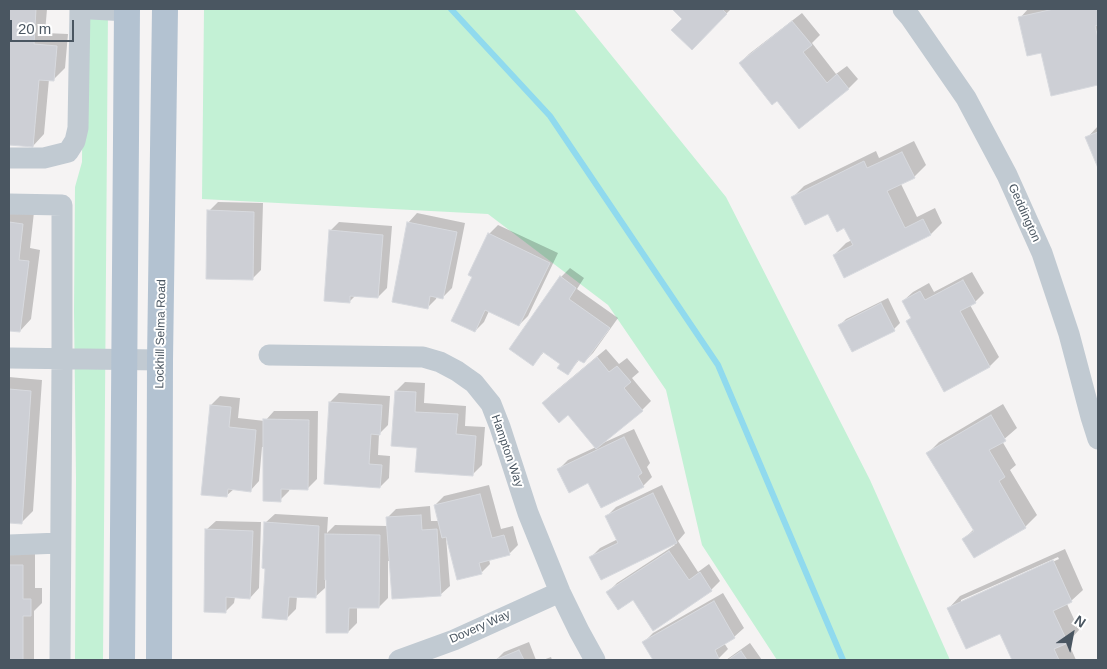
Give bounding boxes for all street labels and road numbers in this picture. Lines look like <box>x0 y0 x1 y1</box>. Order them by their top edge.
street label: Geddington <box>1005 182 1043 244</box>
street label: Lockhill Selma Road <box>153 279 169 389</box>
street label: Hampton Way <box>488 413 526 489</box>
street label: Dovery Way <box>447 607 513 647</box>

